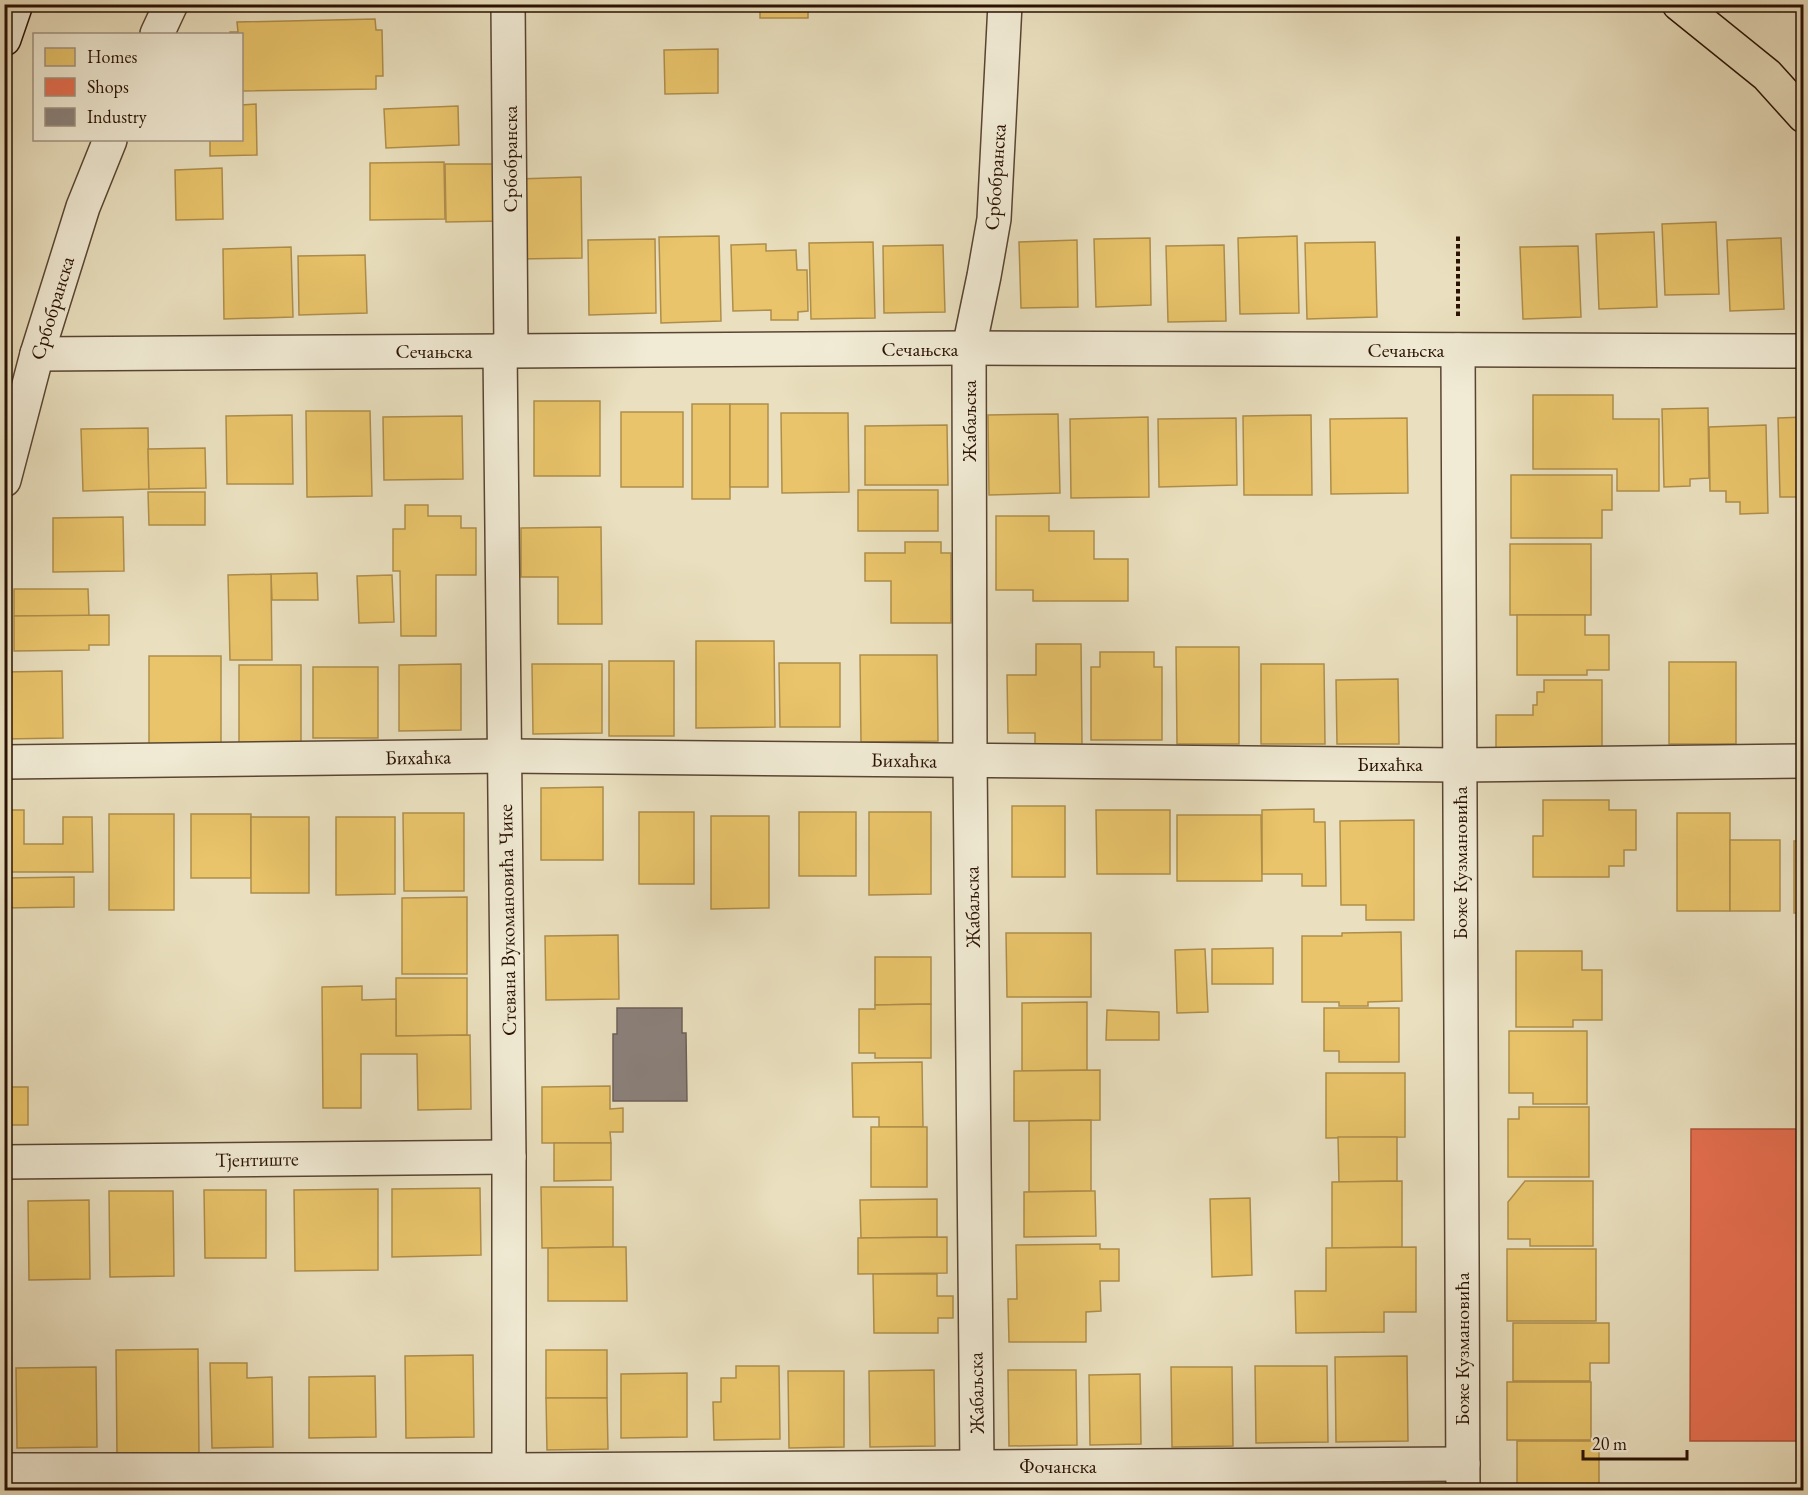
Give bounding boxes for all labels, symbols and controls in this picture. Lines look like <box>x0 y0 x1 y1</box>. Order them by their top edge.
legend <box>33 33 243 141</box>
text: Homes <box>87 45 138 68</box>
text: Shops <box>87 75 129 98</box>
text: Industry <box>87 105 147 128</box>
street label: Србобранска <box>497 106 523 212</box>
street label: Србобранска <box>978 123 1012 231</box>
street label: Србобранска <box>24 253 80 363</box>
street label: Сечањска <box>882 336 958 362</box>
street label: Сечањска <box>1368 337 1444 363</box>
street label: Сечањска <box>396 338 472 364</box>
street label: Жабаљска <box>956 380 982 463</box>
street label: Бихаћка <box>385 743 451 771</box>
street label: Бихаћка <box>871 746 937 774</box>
street label: Бихаћка <box>1357 751 1423 777</box>
street label: Боже Кузмановића <box>1447 786 1473 940</box>
street label: Стевана Вукомановића Чике <box>492 804 522 1036</box>
street label: Жабаљска <box>958 866 986 949</box>
street label: Тјентиште <box>215 1145 299 1173</box>
street label: Боже Кузмановића <box>1449 1272 1475 1426</box>
street label: Жабаљска <box>962 1352 990 1435</box>
scale bar <box>1583 1423 1686 1461</box>
text: 20 m <box>1592 1432 1627 1455</box>
street label: Фочанска <box>1019 1453 1097 1479</box>

